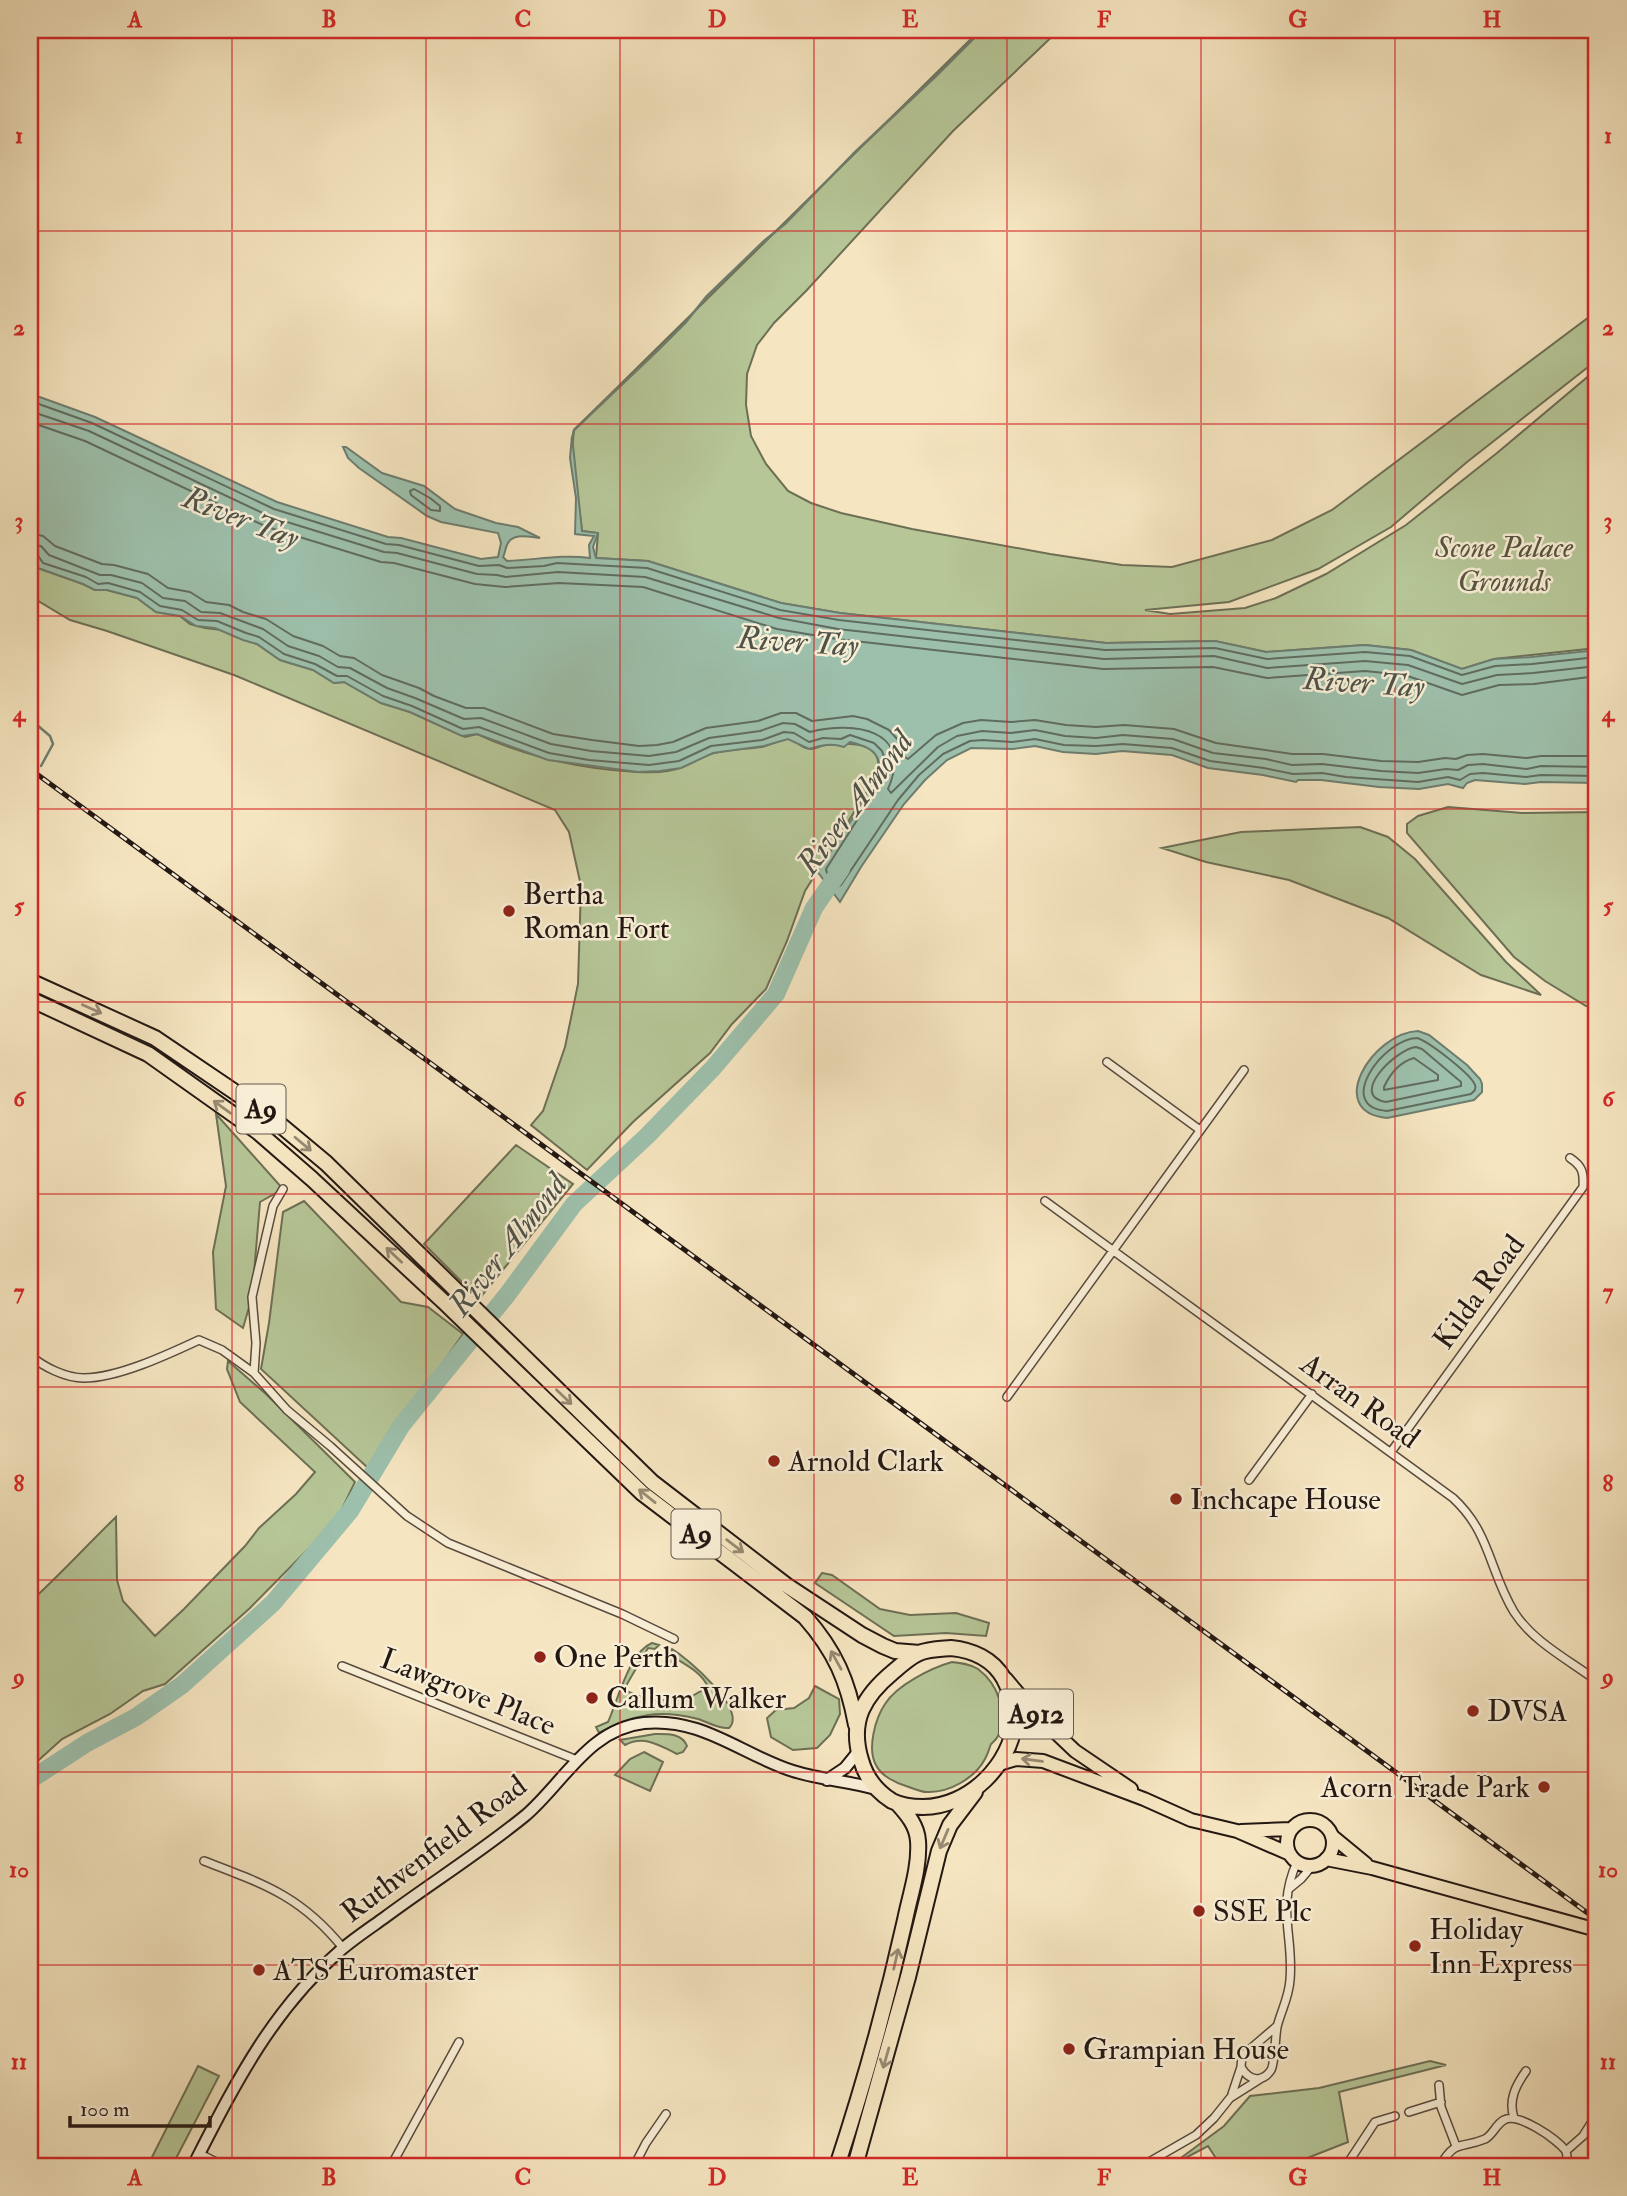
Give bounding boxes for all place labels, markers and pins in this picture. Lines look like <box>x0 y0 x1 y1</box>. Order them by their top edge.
place label: Bertha Roman Fort <box>523 876 670 947</box>
marker: Bertha Roman Fort <box>501 903 517 919</box>
place label: Arnold Clark <box>787 1443 944 1480</box>
marker: Arnold Clark <box>766 1453 782 1469</box>
place label: Inchcape House <box>1190 1481 1381 1518</box>
marker: Inchcape House <box>1168 1491 1184 1507</box>
place label: One Perth <box>554 1639 679 1676</box>
marker: One Perth <box>532 1649 548 1665</box>
place label: Callum Walker <box>606 1680 786 1717</box>
marker: Callum Walker <box>584 1690 600 1706</box>
place label: DVSA <box>1487 1693 1568 1730</box>
marker: DVSA <box>1465 1703 1481 1719</box>
place label: Acorn Trade Park <box>1320 1769 1530 1806</box>
marker: Acorn Trade Park <box>1536 1779 1552 1795</box>
place label: SSE Plc <box>1213 1893 1312 1930</box>
marker: SSE Plc <box>1191 1903 1207 1919</box>
place label: Holiday Inn Express <box>1429 1911 1573 1982</box>
marker: Holiday Inn Express <box>1407 1938 1423 1954</box>
place label: ATS Euromaster <box>272 1952 478 1989</box>
marker: ATS Euromaster <box>251 1962 267 1978</box>
place label: Grampian House <box>1083 2031 1289 2068</box>
marker: Grampian House <box>1061 2041 1077 2057</box>

